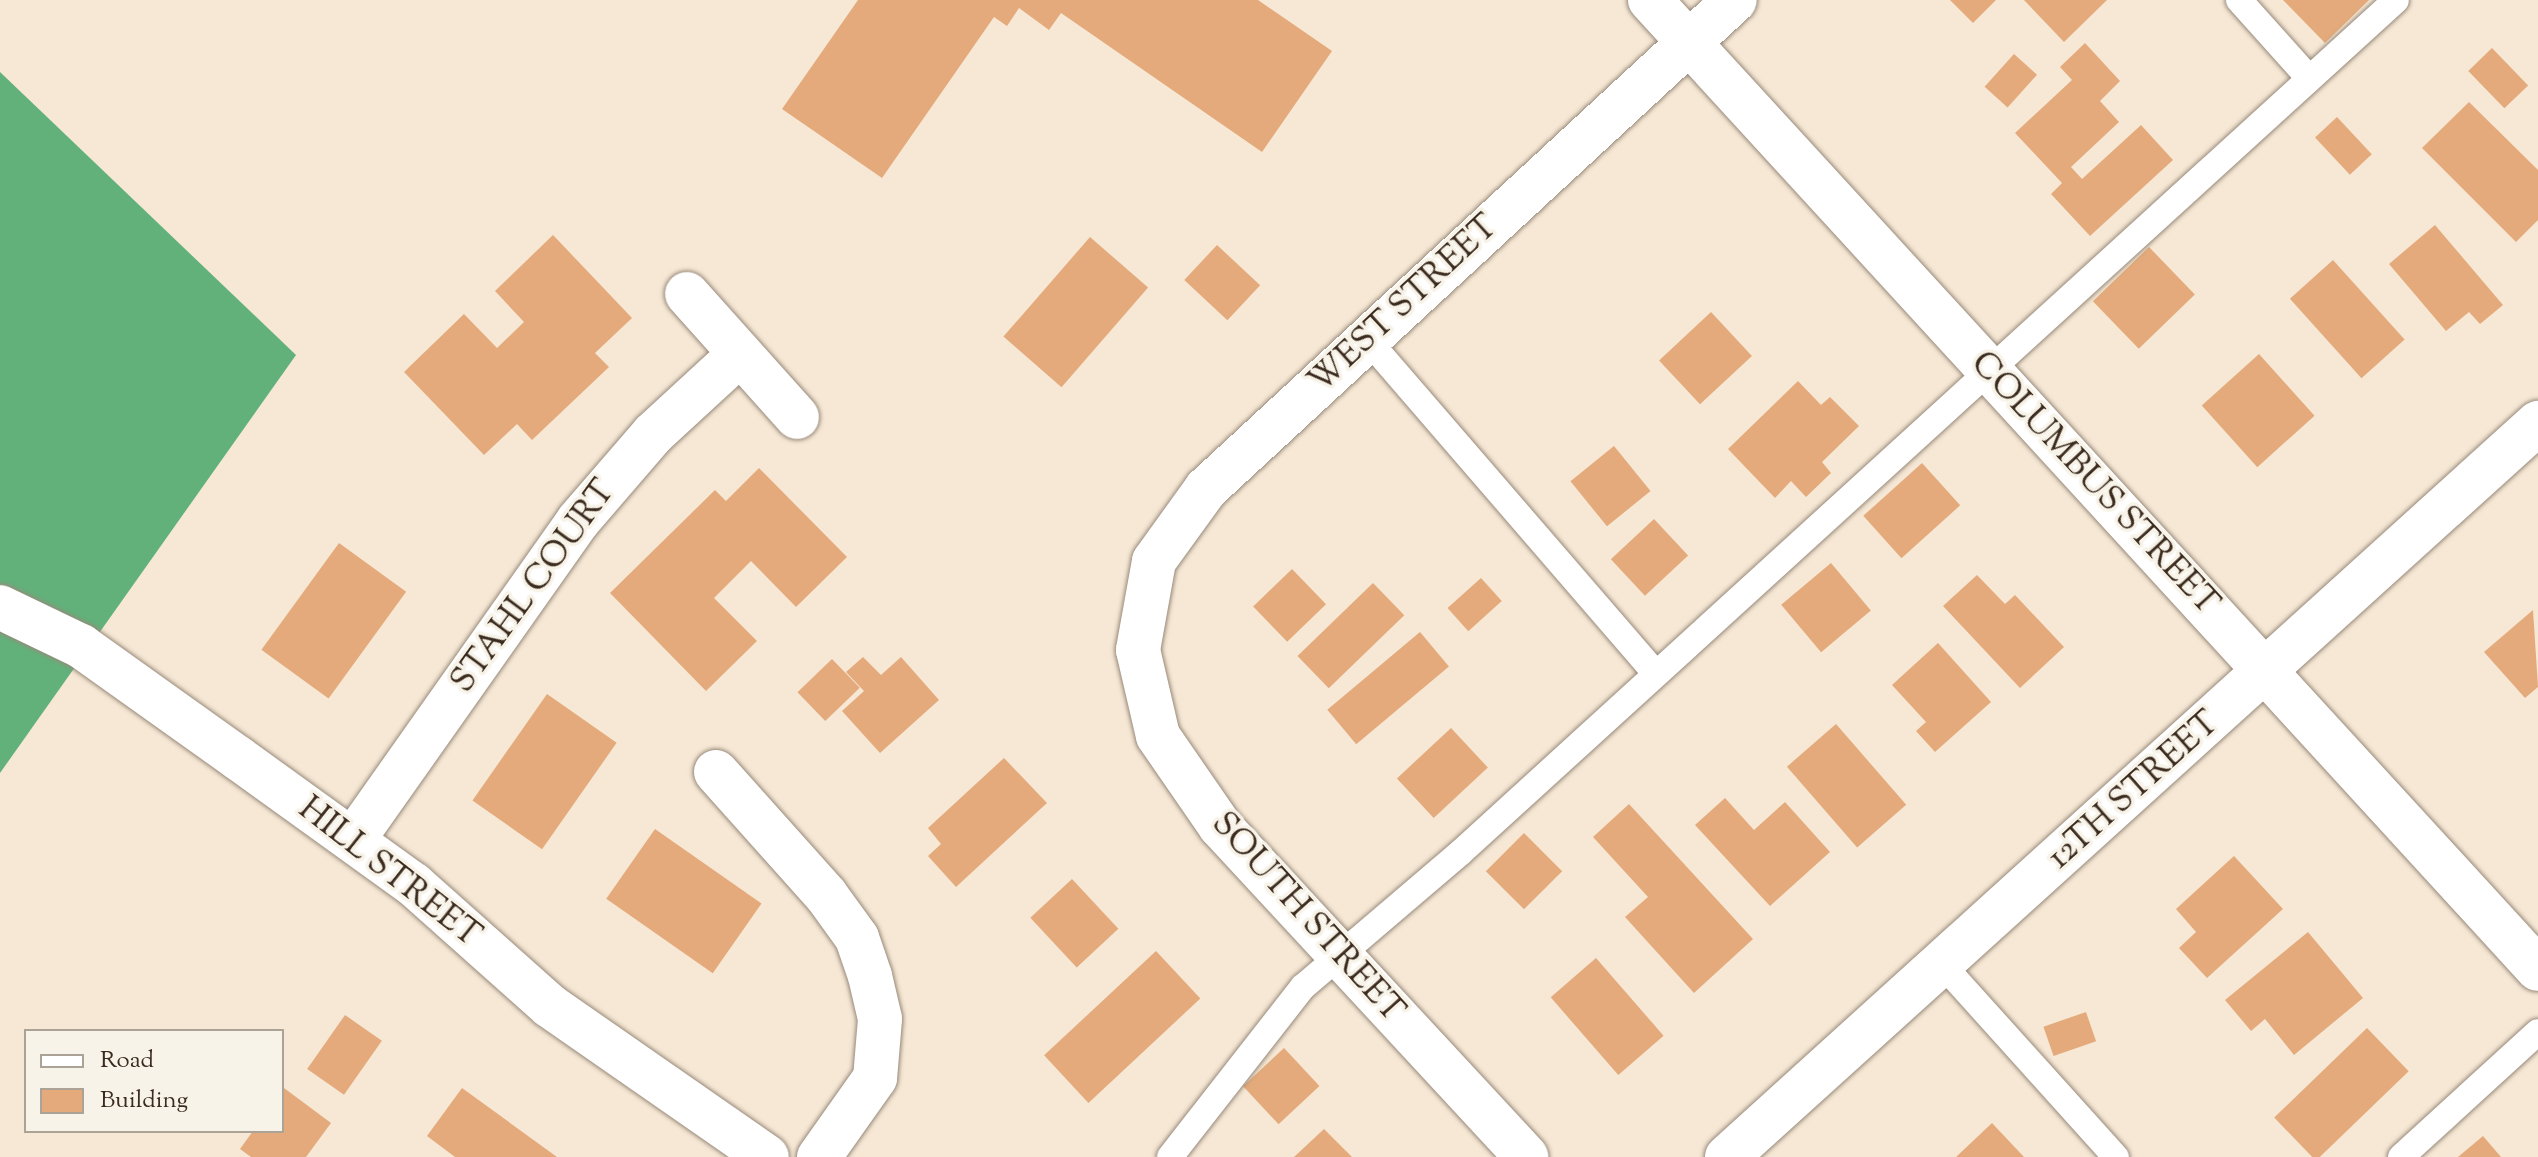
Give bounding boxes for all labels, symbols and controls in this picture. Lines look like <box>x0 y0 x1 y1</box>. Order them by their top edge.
street label: WEST STREET <box>1301 207 1507 403</box>
street label: COLUMBUS STREET <box>1961 344 2227 624</box>
street label: STAHL COURT <box>443 473 625 701</box>
street label: 12TH STREET <box>2040 704 2228 878</box>
street label: HILL STREET <box>290 789 488 957</box>
street label: SOUTH STREET <box>1202 805 1412 1031</box>
legend <box>24 1029 284 1133</box>
text: Road <box>100 1044 154 1078</box>
text: Building <box>100 1084 188 1118</box>

